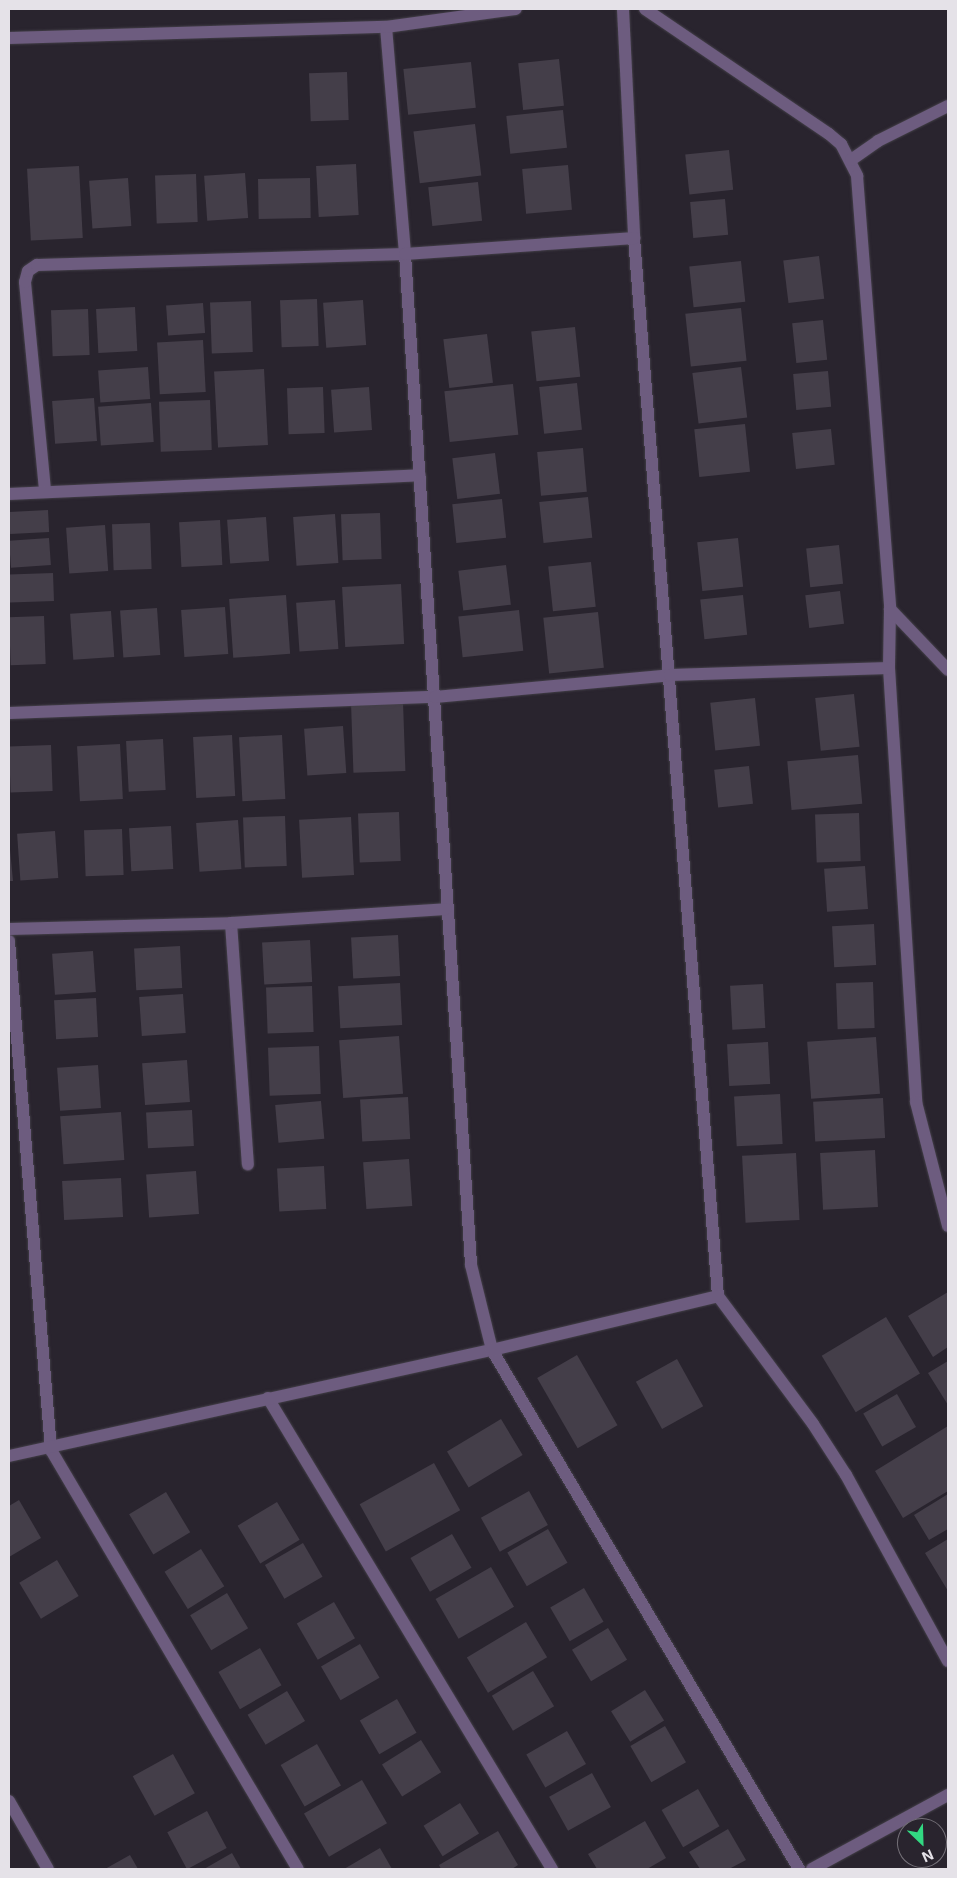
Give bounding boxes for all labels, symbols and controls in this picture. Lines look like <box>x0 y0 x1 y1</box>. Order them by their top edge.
north arrow <box>897 1818 947 1868</box>
text: N <box>920 1846 936 1866</box>

